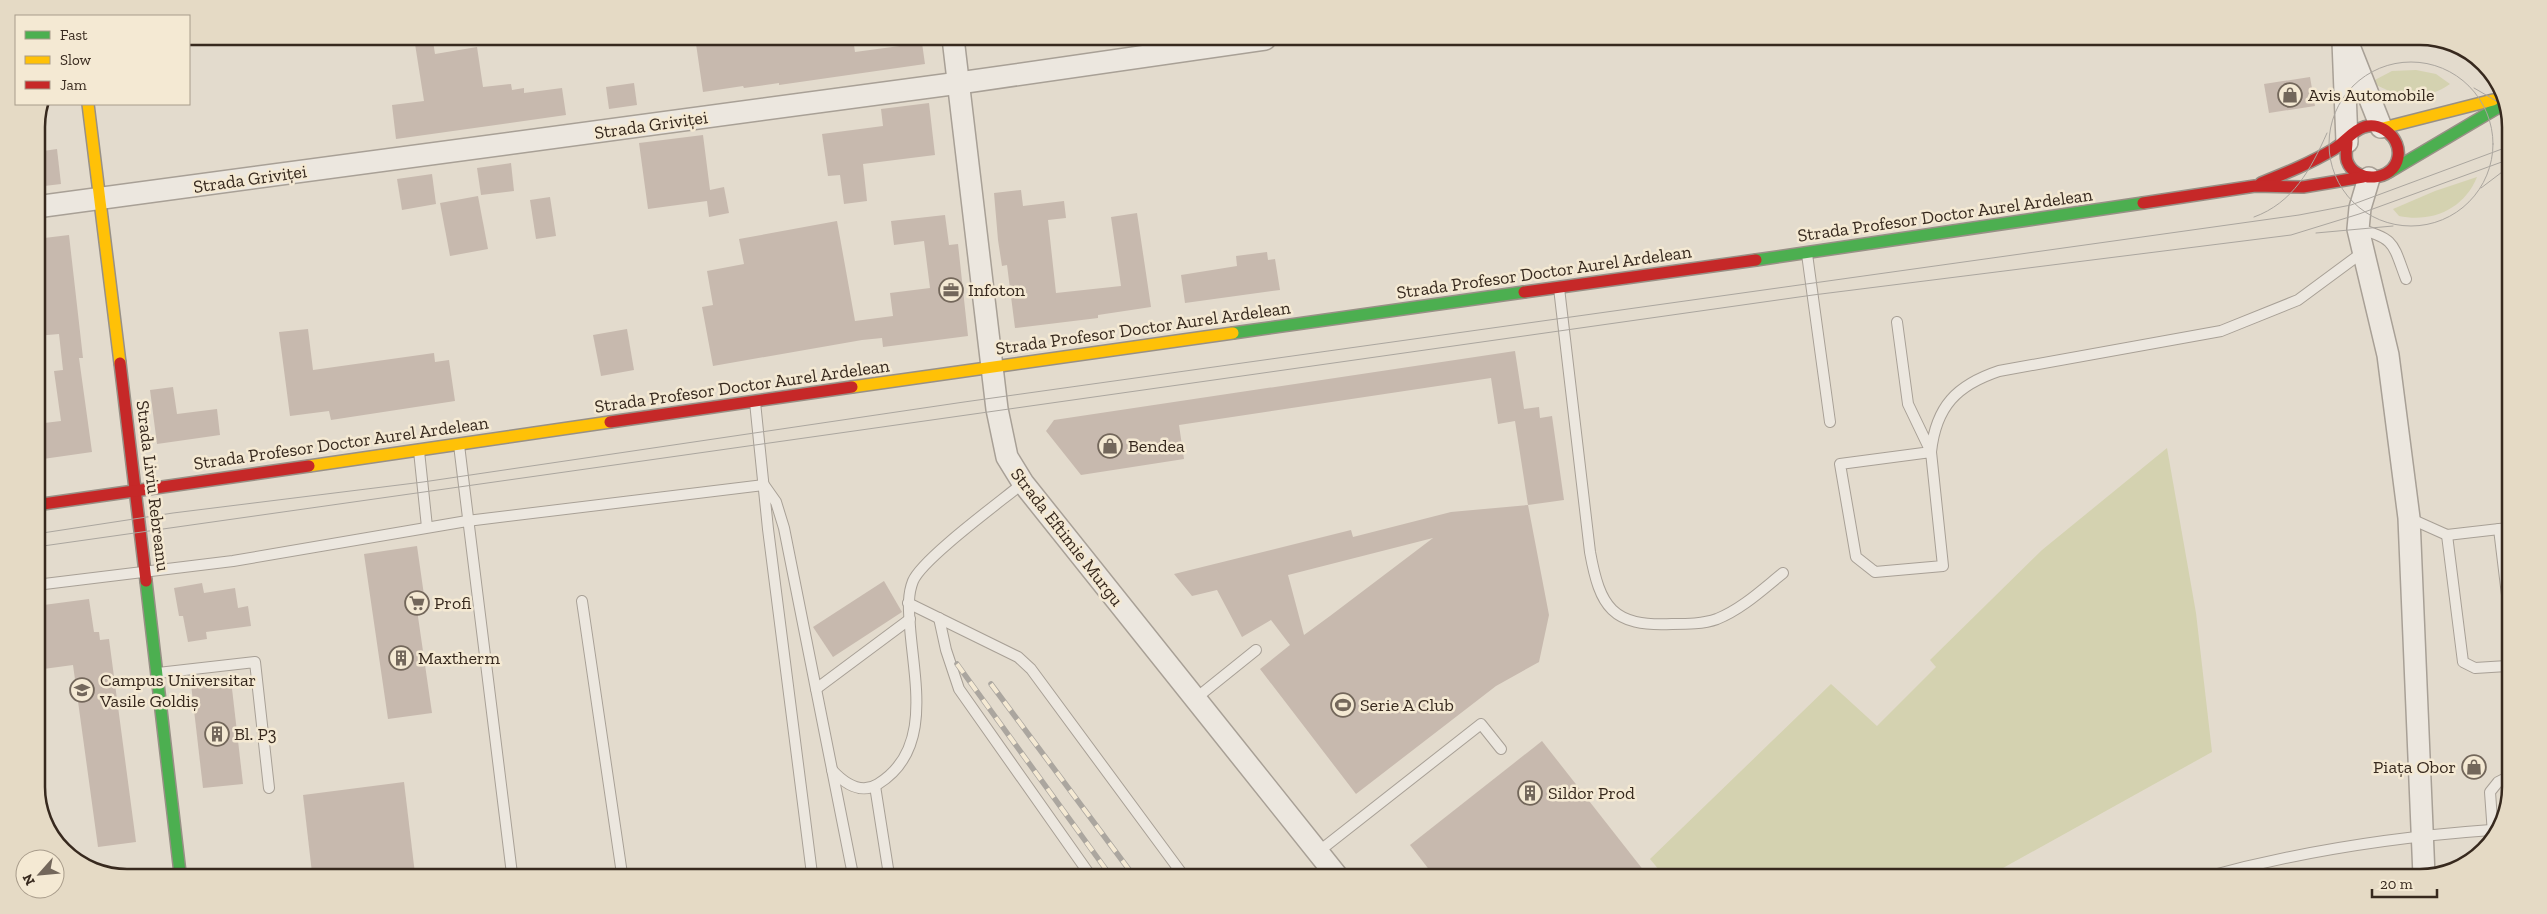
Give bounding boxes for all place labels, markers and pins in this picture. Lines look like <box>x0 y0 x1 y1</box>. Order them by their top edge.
shop icon: Avis Automobile <box>2277 82 2303 108</box>
place label: Avis Automobile <box>2308 84 2435 106</box>
office icon: Infoton <box>938 277 964 303</box>
place label: Infoton <box>968 279 1026 301</box>
shop icon: Bendea <box>1097 433 1123 459</box>
place label: Bendea <box>1128 435 1185 457</box>
supermarket icon: Profi <box>404 590 430 616</box>
place label: Profi <box>434 592 471 614</box>
building icon: Maxtherm <box>388 645 414 671</box>
place label: Maxtherm <box>418 647 500 669</box>
place label: Campus Universitar Vasile Goldiș <box>99 669 256 712</box>
school or university icon: Campus Universitar Vasile Goldiș <box>69 677 95 703</box>
sports icon: Serie A Club <box>1330 692 1356 718</box>
place label: Serie A Club <box>1360 694 1454 716</box>
building icon: Bl. P3 <box>204 721 230 747</box>
place label: Bl. P3 <box>234 723 277 745</box>
shop icon: Piața Obor <box>2461 754 2487 780</box>
place label: Piața Obor <box>2373 756 2456 778</box>
building icon: Sildor Prod <box>1517 780 1543 806</box>
place label: Sildor Prod <box>1548 782 1635 804</box>

